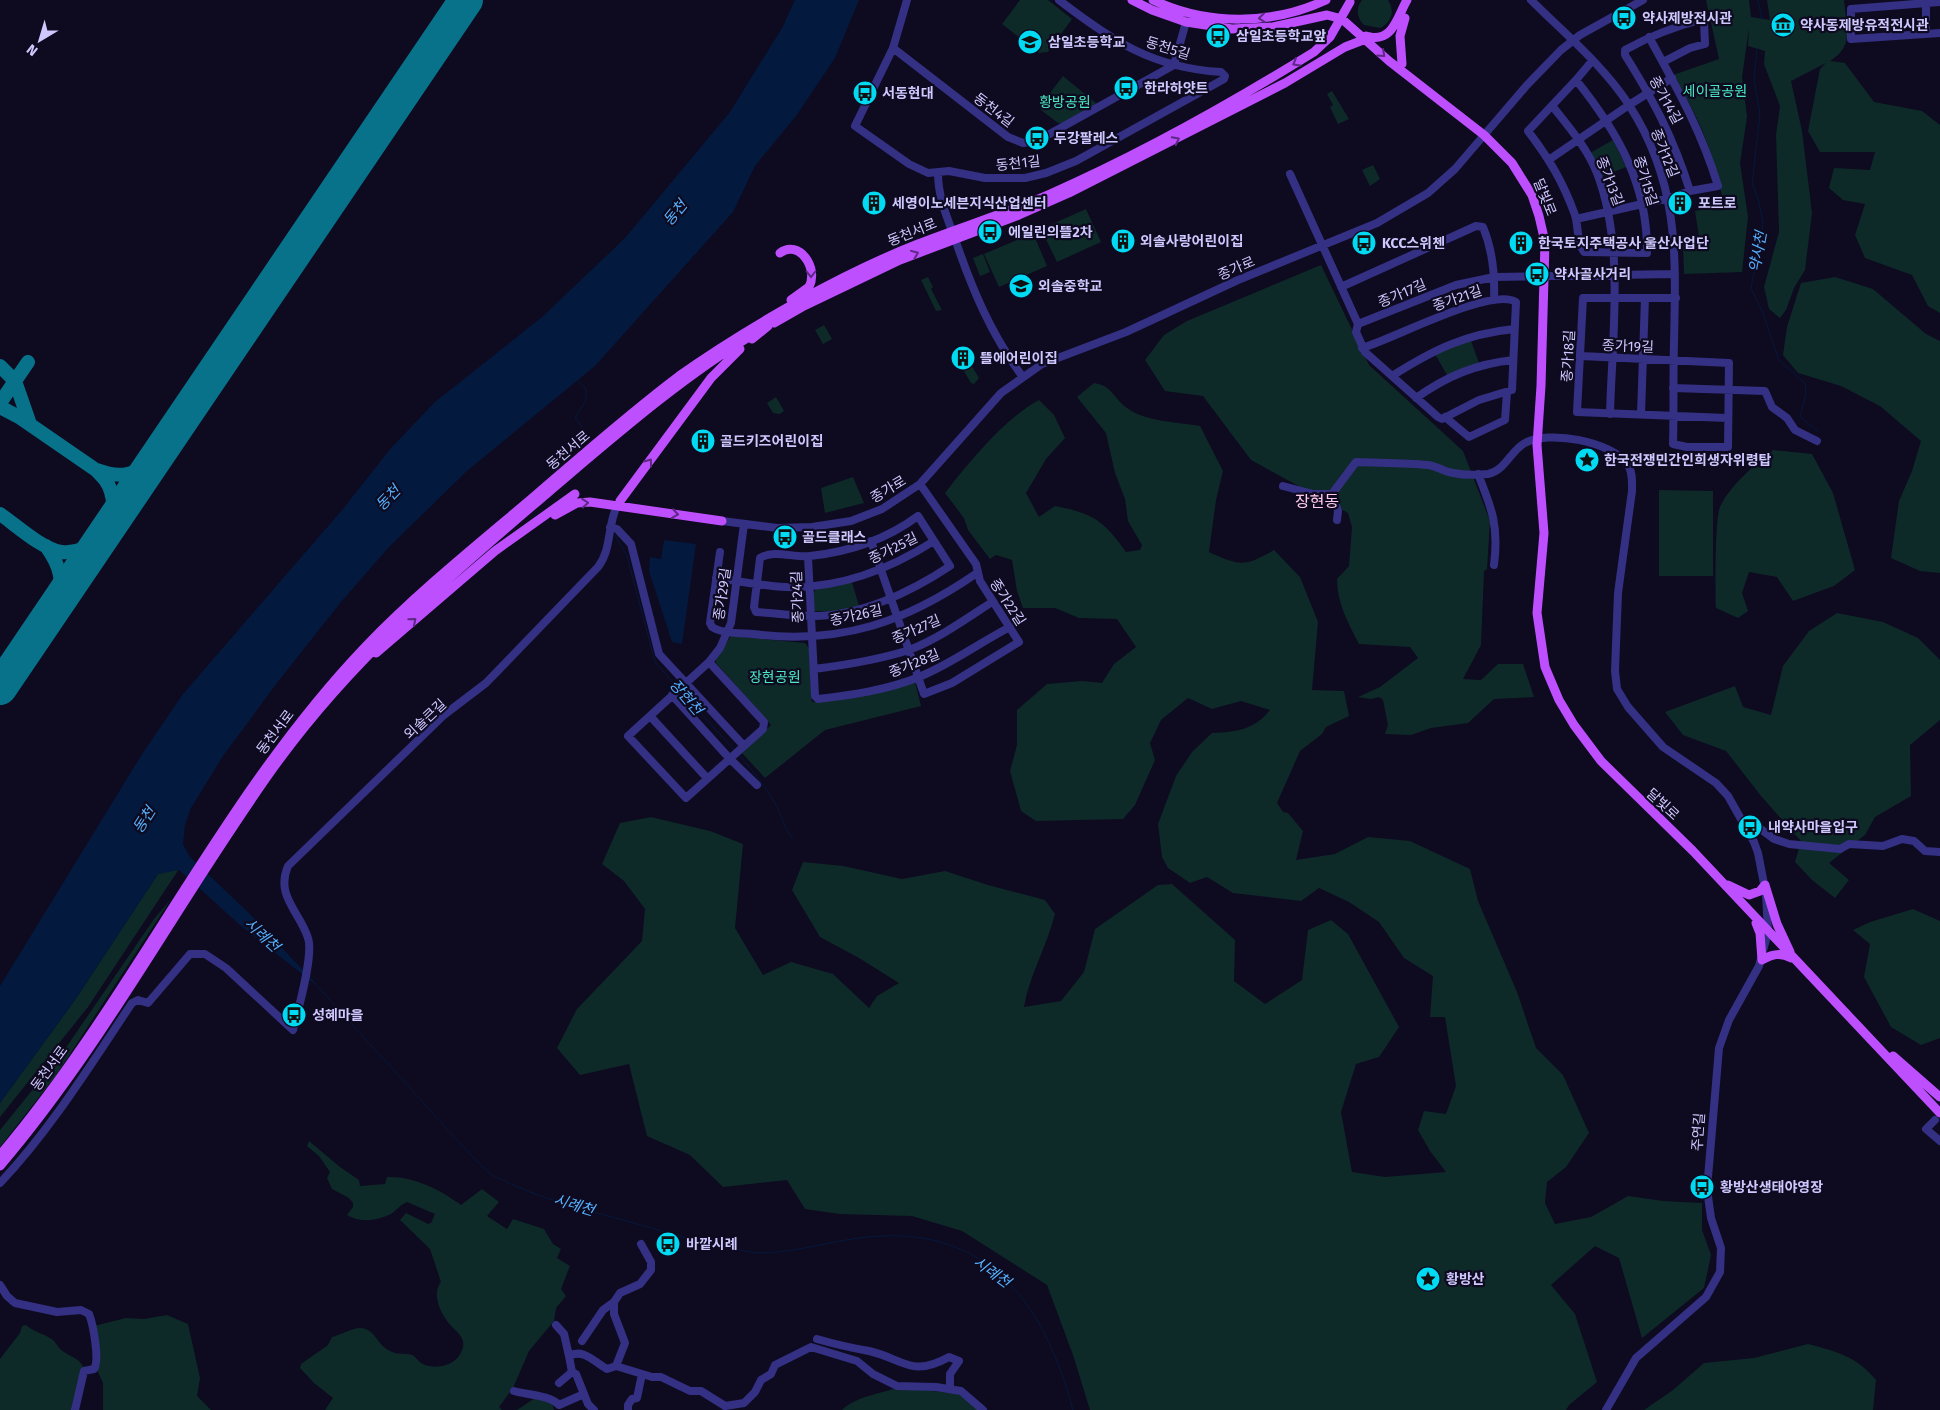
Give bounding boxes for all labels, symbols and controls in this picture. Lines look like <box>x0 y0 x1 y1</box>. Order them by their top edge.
bus stop icon: 약사제방전시관 <box>1611 5 1637 31</box>
place label: 약사제방전시관 <box>1642 10 1732 27</box>
one-way arrow <box>1258 12 1266 23</box>
museum icon: 약사동제방유적전시관 <box>1770 12 1796 38</box>
north arrow <box>15 15 65 65</box>
place label: 약사동제방유적전시관 <box>1800 17 1929 34</box>
bus stop icon: 삼일초등학교앞 <box>1205 23 1231 49</box>
place label: 삼일초등학교앞 <box>1236 28 1326 45</box>
school or university icon: 삼일초등학교 <box>1017 29 1043 55</box>
place label: 삼일초등학교 <box>1048 34 1125 51</box>
street label: 동천5길 <box>1144 34 1192 63</box>
text: N <box>23 40 41 59</box>
one-way arrow <box>1377 48 1386 57</box>
one-way arrow <box>1292 57 1301 67</box>
street label: 종가14길 <box>1645 73 1686 127</box>
bus stop icon: 한라하얏트 <box>1113 75 1139 101</box>
bus stop icon: 서동현대 <box>852 80 878 106</box>
place label: 한라하얏트 <box>1144 80 1209 97</box>
park label: 세이골공원 <box>1683 83 1747 100</box>
place label: 서동현대 <box>882 85 934 102</box>
street label: 동천4길 <box>970 90 1017 131</box>
park label: 황방공원 <box>1039 94 1091 111</box>
bus stop icon: 두강팔레스 <box>1024 125 1050 151</box>
street label: 종가12길 <box>1647 126 1682 180</box>
place label: 두강팔레스 <box>1054 130 1119 147</box>
one-way arrow <box>1170 136 1179 146</box>
street label: 동천1길 <box>995 153 1041 174</box>
street label: 종가13길 <box>1592 154 1627 208</box>
street label: 종가15길 <box>1630 154 1661 208</box>
street label: 달빛로 <box>1529 176 1560 218</box>
building icon: 세영이노세븐지식산업센터 <box>861 190 887 216</box>
building icon: 포트로 <box>1667 190 1693 216</box>
water label: 동천 <box>659 195 692 229</box>
place label: 세영이노세븐지식산업센터 <box>892 195 1047 212</box>
place label: 포트로 <box>1698 195 1737 212</box>
street label: 동천서로 <box>885 215 939 250</box>
bus stop icon: 에일린의뜰2차 <box>977 219 1003 245</box>
place label: 에일린의뜰2차 <box>1008 224 1093 241</box>
building icon: 외솔사랑어린이집 <box>1110 228 1136 254</box>
water label: 약사천 <box>1746 228 1771 274</box>
bus stop icon: KCC스위첸 <box>1351 230 1377 256</box>
building icon: 한국토지주택공사 울산사업단 <box>1508 230 1534 256</box>
place label: 외솔사랑어린이집 <box>1140 233 1243 250</box>
place label: KCC스위첸 <box>1382 235 1445 252</box>
place label: 한국토지주택공사 울산사업단 <box>1538 235 1709 252</box>
one-way arrow <box>910 250 919 260</box>
street label: 종가로 <box>1215 253 1257 284</box>
bus stop icon: 약사골사거리 <box>1524 261 1550 287</box>
place label: 약사골사거리 <box>1554 266 1631 283</box>
one-way arrow <box>806 270 817 278</box>
school or university icon: 외솔중학교 <box>1008 273 1034 299</box>
street label: 종가17길 <box>1375 276 1429 311</box>
place label: 외솔중학교 <box>1038 278 1103 295</box>
street label: 종가21길 <box>1430 282 1484 315</box>
street label: 종가18길 <box>1559 329 1578 383</box>
street label: 종가19길 <box>1602 337 1654 356</box>
building icon: 뜰에어린이집 <box>950 345 976 371</box>
place label: 뜰에어린이집 <box>980 350 1057 367</box>
street label: 동천서로 <box>543 427 594 473</box>
building icon: 골드키즈어린이집 <box>690 428 716 454</box>
place label: 골드키즈어린이집 <box>720 433 823 450</box>
place icon: 한국전쟁민간인희생자위령탑 <box>1574 447 1600 473</box>
place label: 한국전쟁민간인희생자위령탑 <box>1604 452 1772 469</box>
one-way arrow <box>643 459 651 468</box>
street label: 종가로 <box>867 472 909 507</box>
water label: 동천 <box>372 480 406 514</box>
district label: 장현동 <box>1295 492 1339 511</box>
one-way arrow <box>582 497 590 508</box>
one-way arrow <box>671 508 679 519</box>
bus stop icon: 골드클래스 <box>772 524 798 550</box>
place label: 골드클래스 <box>802 529 867 546</box>
street label: 종가25길 <box>866 529 921 568</box>
street label: 종가29길 <box>710 567 735 621</box>
street label: 종가24길 <box>788 570 807 624</box>
street label: 종가22길 <box>986 576 1029 629</box>
street label: 종가26길 <box>828 602 884 629</box>
street label: 종가27길 <box>889 612 943 647</box>
one-way arrow <box>407 618 416 627</box>
street label: 종가28길 <box>886 646 942 681</box>
park label: 장현공원 <box>749 669 801 686</box>
water label: 장현천 <box>666 675 708 720</box>
street label: 외솔큰길 <box>401 696 450 743</box>
street label: 동천서로 <box>253 707 298 758</box>
street label: 달빛로 <box>1643 785 1683 824</box>
water label: 동천 <box>129 802 160 836</box>
bus stop icon: 내약사마을입구 <box>1737 814 1763 840</box>
place label: 내약사마을입구 <box>1768 819 1858 836</box>
water label: 시례천 <box>241 914 285 957</box>
bus stop icon: 성혜마을 <box>281 1002 307 1028</box>
place label: 성혜마을 <box>312 1007 364 1024</box>
street label: 동천서로 <box>27 1042 71 1094</box>
street label: 주연길 <box>1689 1112 1708 1152</box>
bus stop icon: 황방산생태야영장 <box>1689 1174 1715 1200</box>
place label: 황방산생태야영장 <box>1720 1179 1823 1196</box>
water label: 시례천 <box>552 1190 599 1220</box>
bus stop icon: 바깥시례 <box>655 1231 681 1257</box>
place label: 바깥시례 <box>686 1236 738 1253</box>
water label: 시례천 <box>970 1253 1016 1293</box>
place icon: 황방산 <box>1415 1266 1441 1292</box>
place label: 황방산 <box>1446 1271 1485 1288</box>

